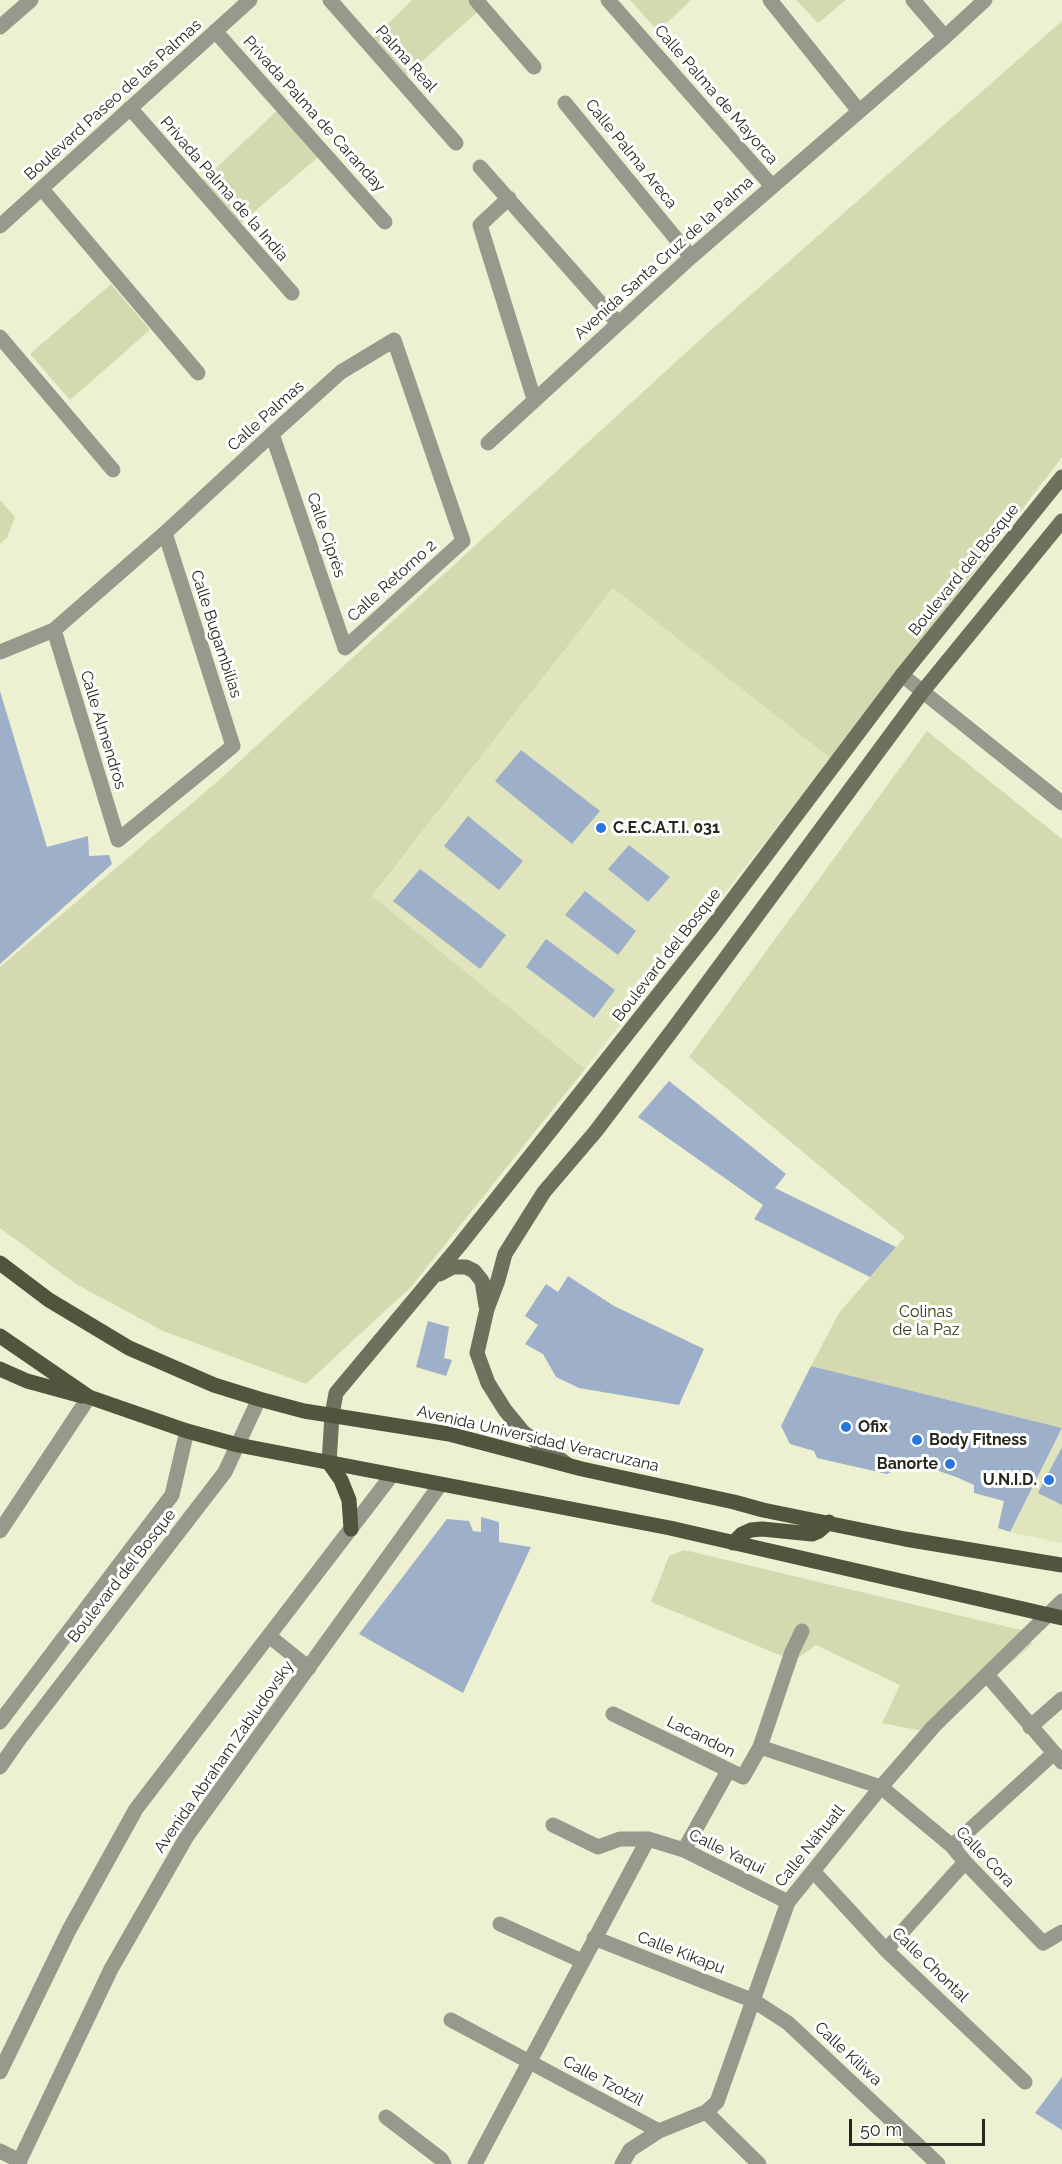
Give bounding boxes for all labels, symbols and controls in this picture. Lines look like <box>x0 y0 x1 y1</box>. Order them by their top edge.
street label: Boulevard Paseo de las Palmas <box>21 15 205 185</box>
street label: Calle Palma de Mayorca <box>650 21 782 169</box>
street label: Palma Real <box>371 22 441 96</box>
street label: Privada Palma de Caranday <box>239 32 389 196</box>
street label: Calle Palma Areca <box>581 95 681 213</box>
street label: Privada Palma de la India <box>156 113 292 265</box>
street label: Avenida Santa Cruz de la Palma <box>571 172 757 344</box>
street label: Calle Palmas <box>224 377 308 455</box>
street label: Calle Ciprés <box>302 490 350 580</box>
street label: Boulevard del Bosque <box>905 500 1023 640</box>
street label: Calle Retorno 2 <box>344 536 440 626</box>
street label: Calle Bugambilias <box>186 568 246 700</box>
street label: Calle Almendros <box>76 668 130 792</box>
place label: C.E.C.A.T.I. 031 <box>613 818 720 838</box>
marker: C.E.C.A.T.I. 031 <box>594 821 608 835</box>
street label: Boulevard del Bosque <box>609 884 725 1026</box>
park label: Colinas de la Paz <box>892 1302 960 1340</box>
street label: Avenida Universidad Veracruzana <box>415 1402 661 1476</box>
place label: Ofix <box>858 1417 888 1437</box>
marker: Ofix <box>839 1420 853 1434</box>
place label: Body Fitness <box>929 1430 1027 1450</box>
marker: Body Fitness <box>910 1433 924 1447</box>
place label: Banorte <box>877 1454 938 1474</box>
marker: Banorte <box>943 1457 957 1471</box>
place label: U.N.I.D. <box>983 1470 1037 1490</box>
marker: U.N.I.D. <box>1042 1473 1056 1487</box>
street label: Boulevard del Bosque <box>64 1505 180 1647</box>
street label: Avenida Abraham Zabludovsky <box>150 1657 298 1857</box>
street label: Lacandon <box>664 1712 738 1762</box>
street label: Calle Náhuatl <box>771 1801 849 1891</box>
street label: Calle Cora <box>951 1823 1019 1891</box>
street label: Calle Yaqui <box>686 1825 768 1879</box>
street label: Calle Chontal <box>888 1924 972 2006</box>
street label: Calle Kikapu <box>635 1928 727 1978</box>
street label: Calle Kiliwa <box>810 2018 886 2090</box>
street label: Calle Tzotzil <box>559 2052 647 2110</box>
scale bar <box>852 2107 988 2145</box>
text: 50 m <box>860 2119 902 2140</box>

